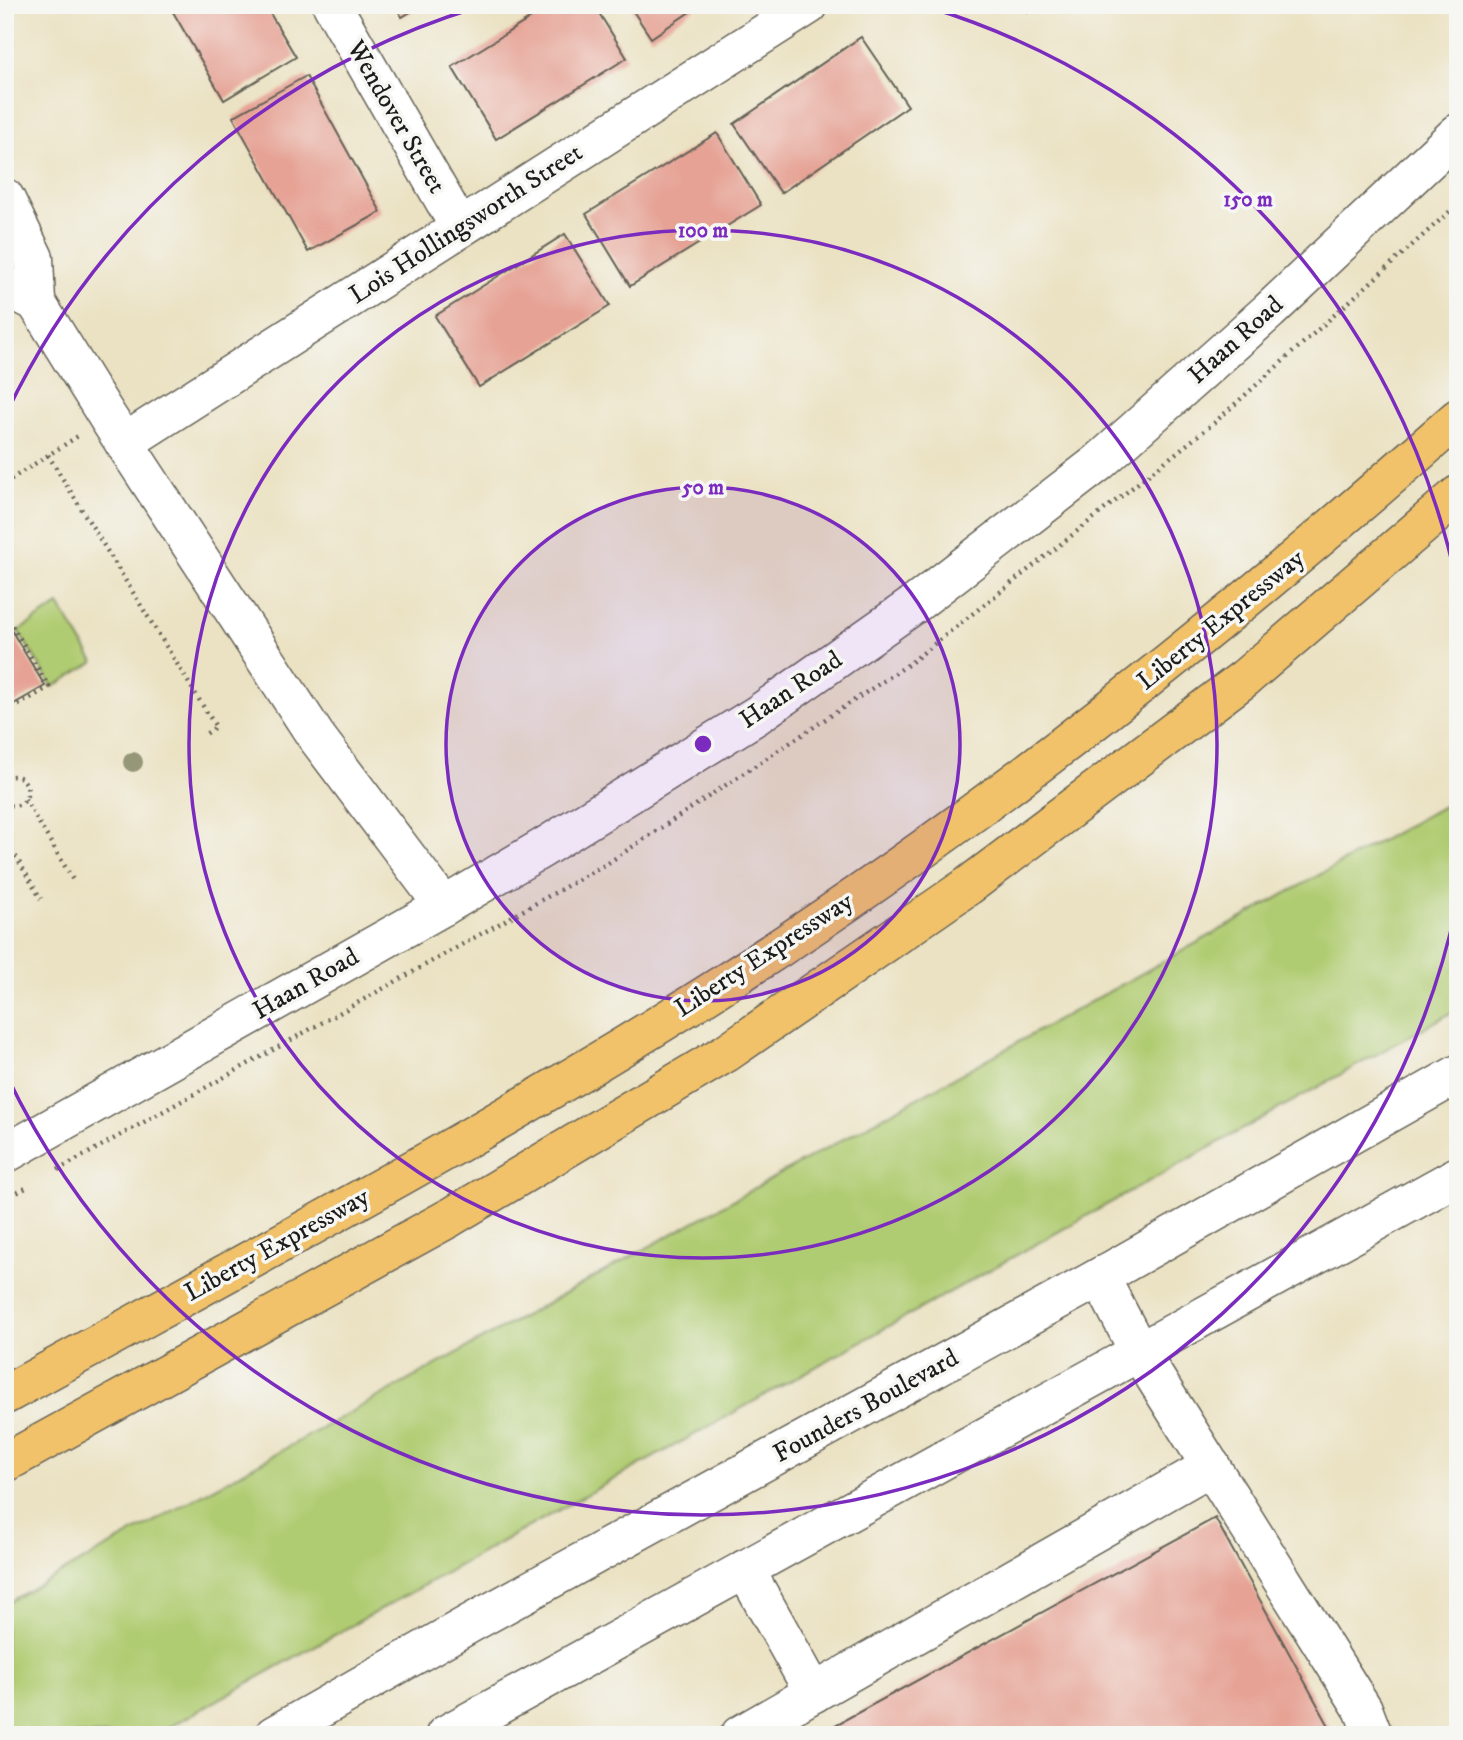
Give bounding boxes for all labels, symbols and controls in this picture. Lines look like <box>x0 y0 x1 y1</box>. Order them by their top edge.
street label: Wendover Street <box>338 34 453 199</box>
street label: Lois Hollingsworth Street <box>343 136 589 312</box>
text: 150 m <box>1223 187 1273 213</box>
text: 100 m <box>678 218 728 244</box>
street label: Haan Road <box>1182 289 1291 391</box>
text: 50 m <box>681 475 724 501</box>
street label: Liberty Expressway <box>1131 542 1312 698</box>
street label: Haan Road <box>733 644 849 736</box>
centre of rings <box>691 732 715 756</box>
street label: Liberty Expressway <box>669 885 860 1025</box>
street label: Haan Road <box>247 940 365 1028</box>
street label: Liberty Expressway <box>179 1180 376 1309</box>
street label: Founders Boulevard <box>768 1341 964 1471</box>

